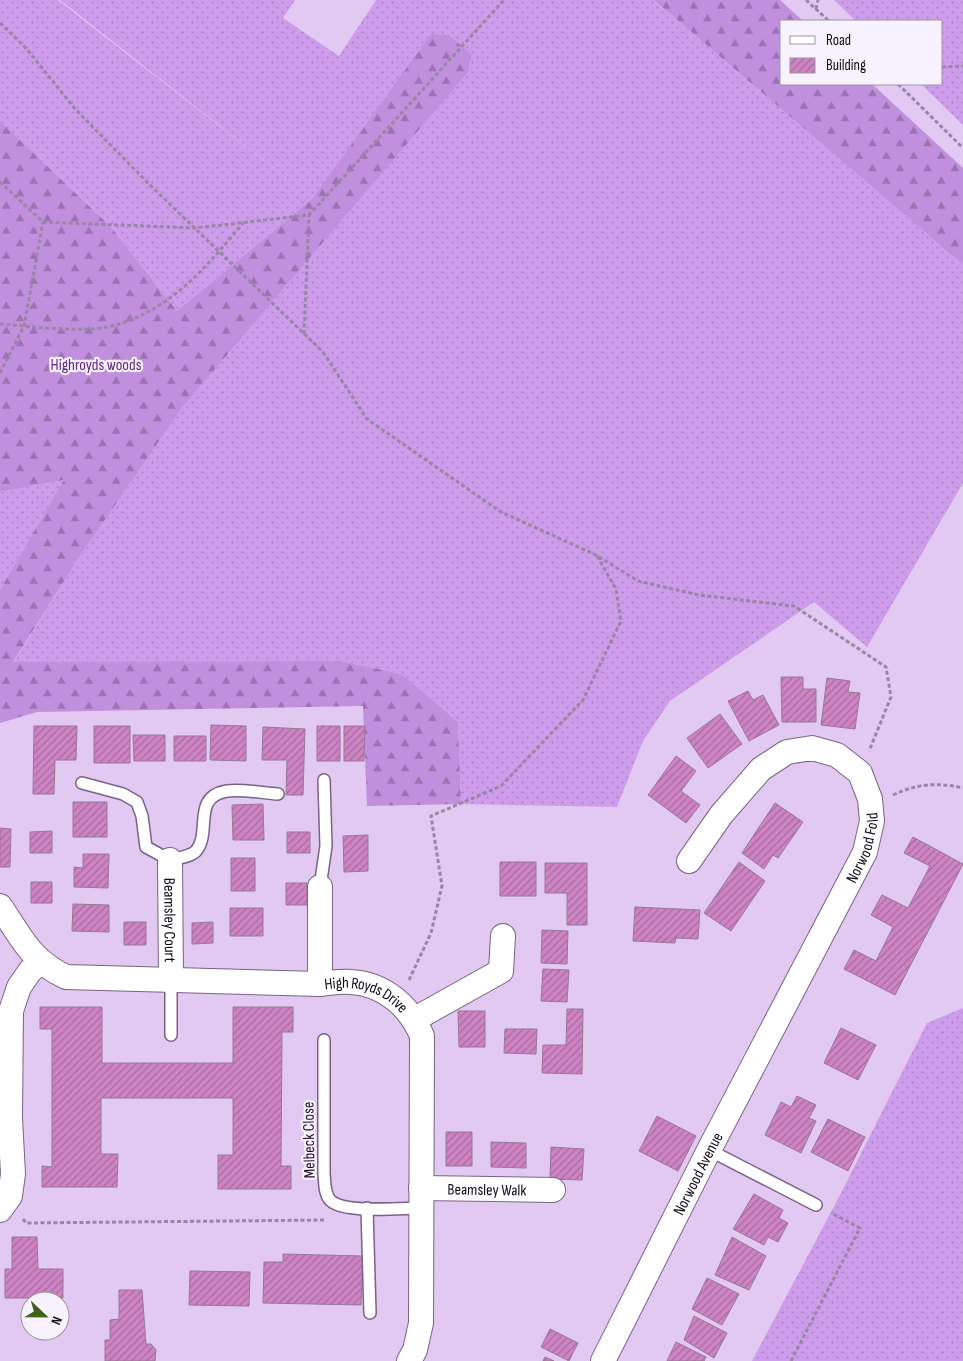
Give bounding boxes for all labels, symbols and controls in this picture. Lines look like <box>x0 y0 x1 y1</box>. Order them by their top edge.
legend <box>780 20 943 85</box>
text: Road <box>826 31 851 50</box>
text: Building <box>826 56 866 75</box>
park label: Highroyds woods <box>51 356 142 375</box>
street label: Norwood Fold <box>843 812 883 886</box>
street label: Beamsley Court <box>159 878 179 962</box>
street label: High Royds Drive <box>323 974 412 1017</box>
street label: Melbeck Close <box>299 1102 320 1178</box>
street label: Norwood Avenue <box>670 1129 728 1219</box>
street label: Beamsley Walk <box>447 1180 527 1201</box>
north arrow <box>20 1291 70 1341</box>
text: N <box>47 1314 66 1327</box>

